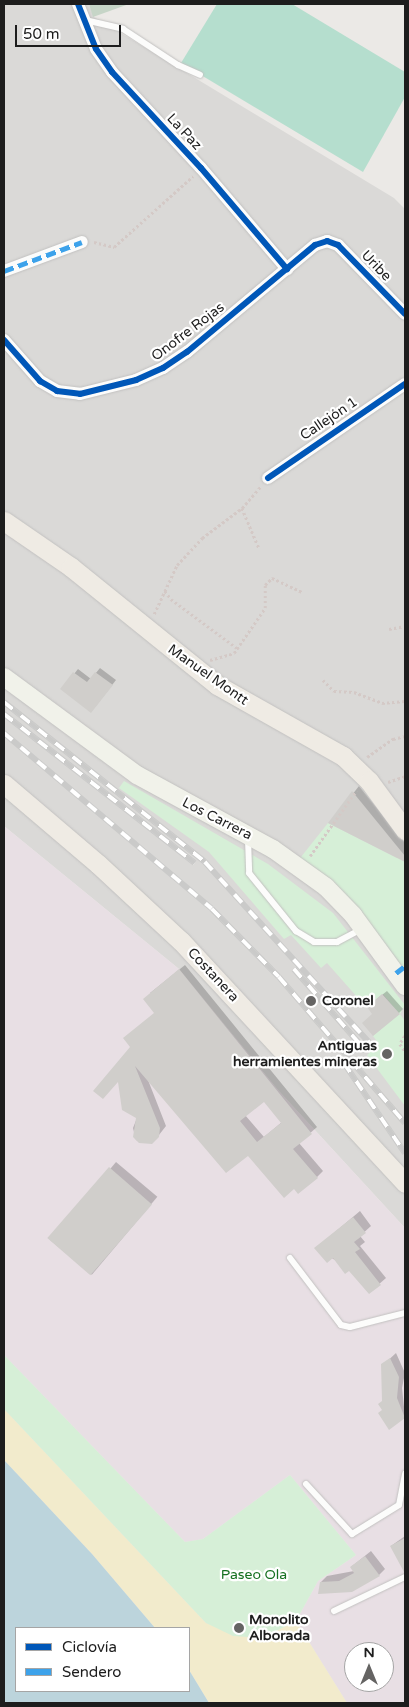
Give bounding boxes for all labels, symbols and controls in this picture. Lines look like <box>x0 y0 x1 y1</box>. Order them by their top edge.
scale bar <box>18 15 124 47</box>
text: 50 m <box>23 25 60 43</box>
street label: La Paz <box>163 110 205 154</box>
street label: Uribe <box>357 247 395 285</box>
street label: Onofre Rojas <box>148 299 228 365</box>
street label: Callejón 1 <box>297 394 361 444</box>
street label: Manuel Montt <box>165 641 251 709</box>
street label: Los Carrera <box>179 794 255 844</box>
street label: Costanera <box>184 945 242 1005</box>
place label: Coronel <box>322 993 374 1009</box>
marker: Coronel <box>304 994 318 1008</box>
place label: Antiguas herramientes mineras <box>233 1038 377 1070</box>
marker: Antiguas herramientes mineras <box>381 1048 393 1060</box>
park label: Paseo Ola <box>221 1567 287 1583</box>
place label: Monolito Alborada <box>249 1612 310 1644</box>
marker: Monolito Alborada <box>233 1622 245 1634</box>
legend <box>15 1627 190 1692</box>
text: Ciclovía <box>62 1638 117 1656</box>
north arrow <box>344 1642 394 1692</box>
text: N <box>363 1644 375 1661</box>
text: Sendero <box>62 1663 121 1681</box>

